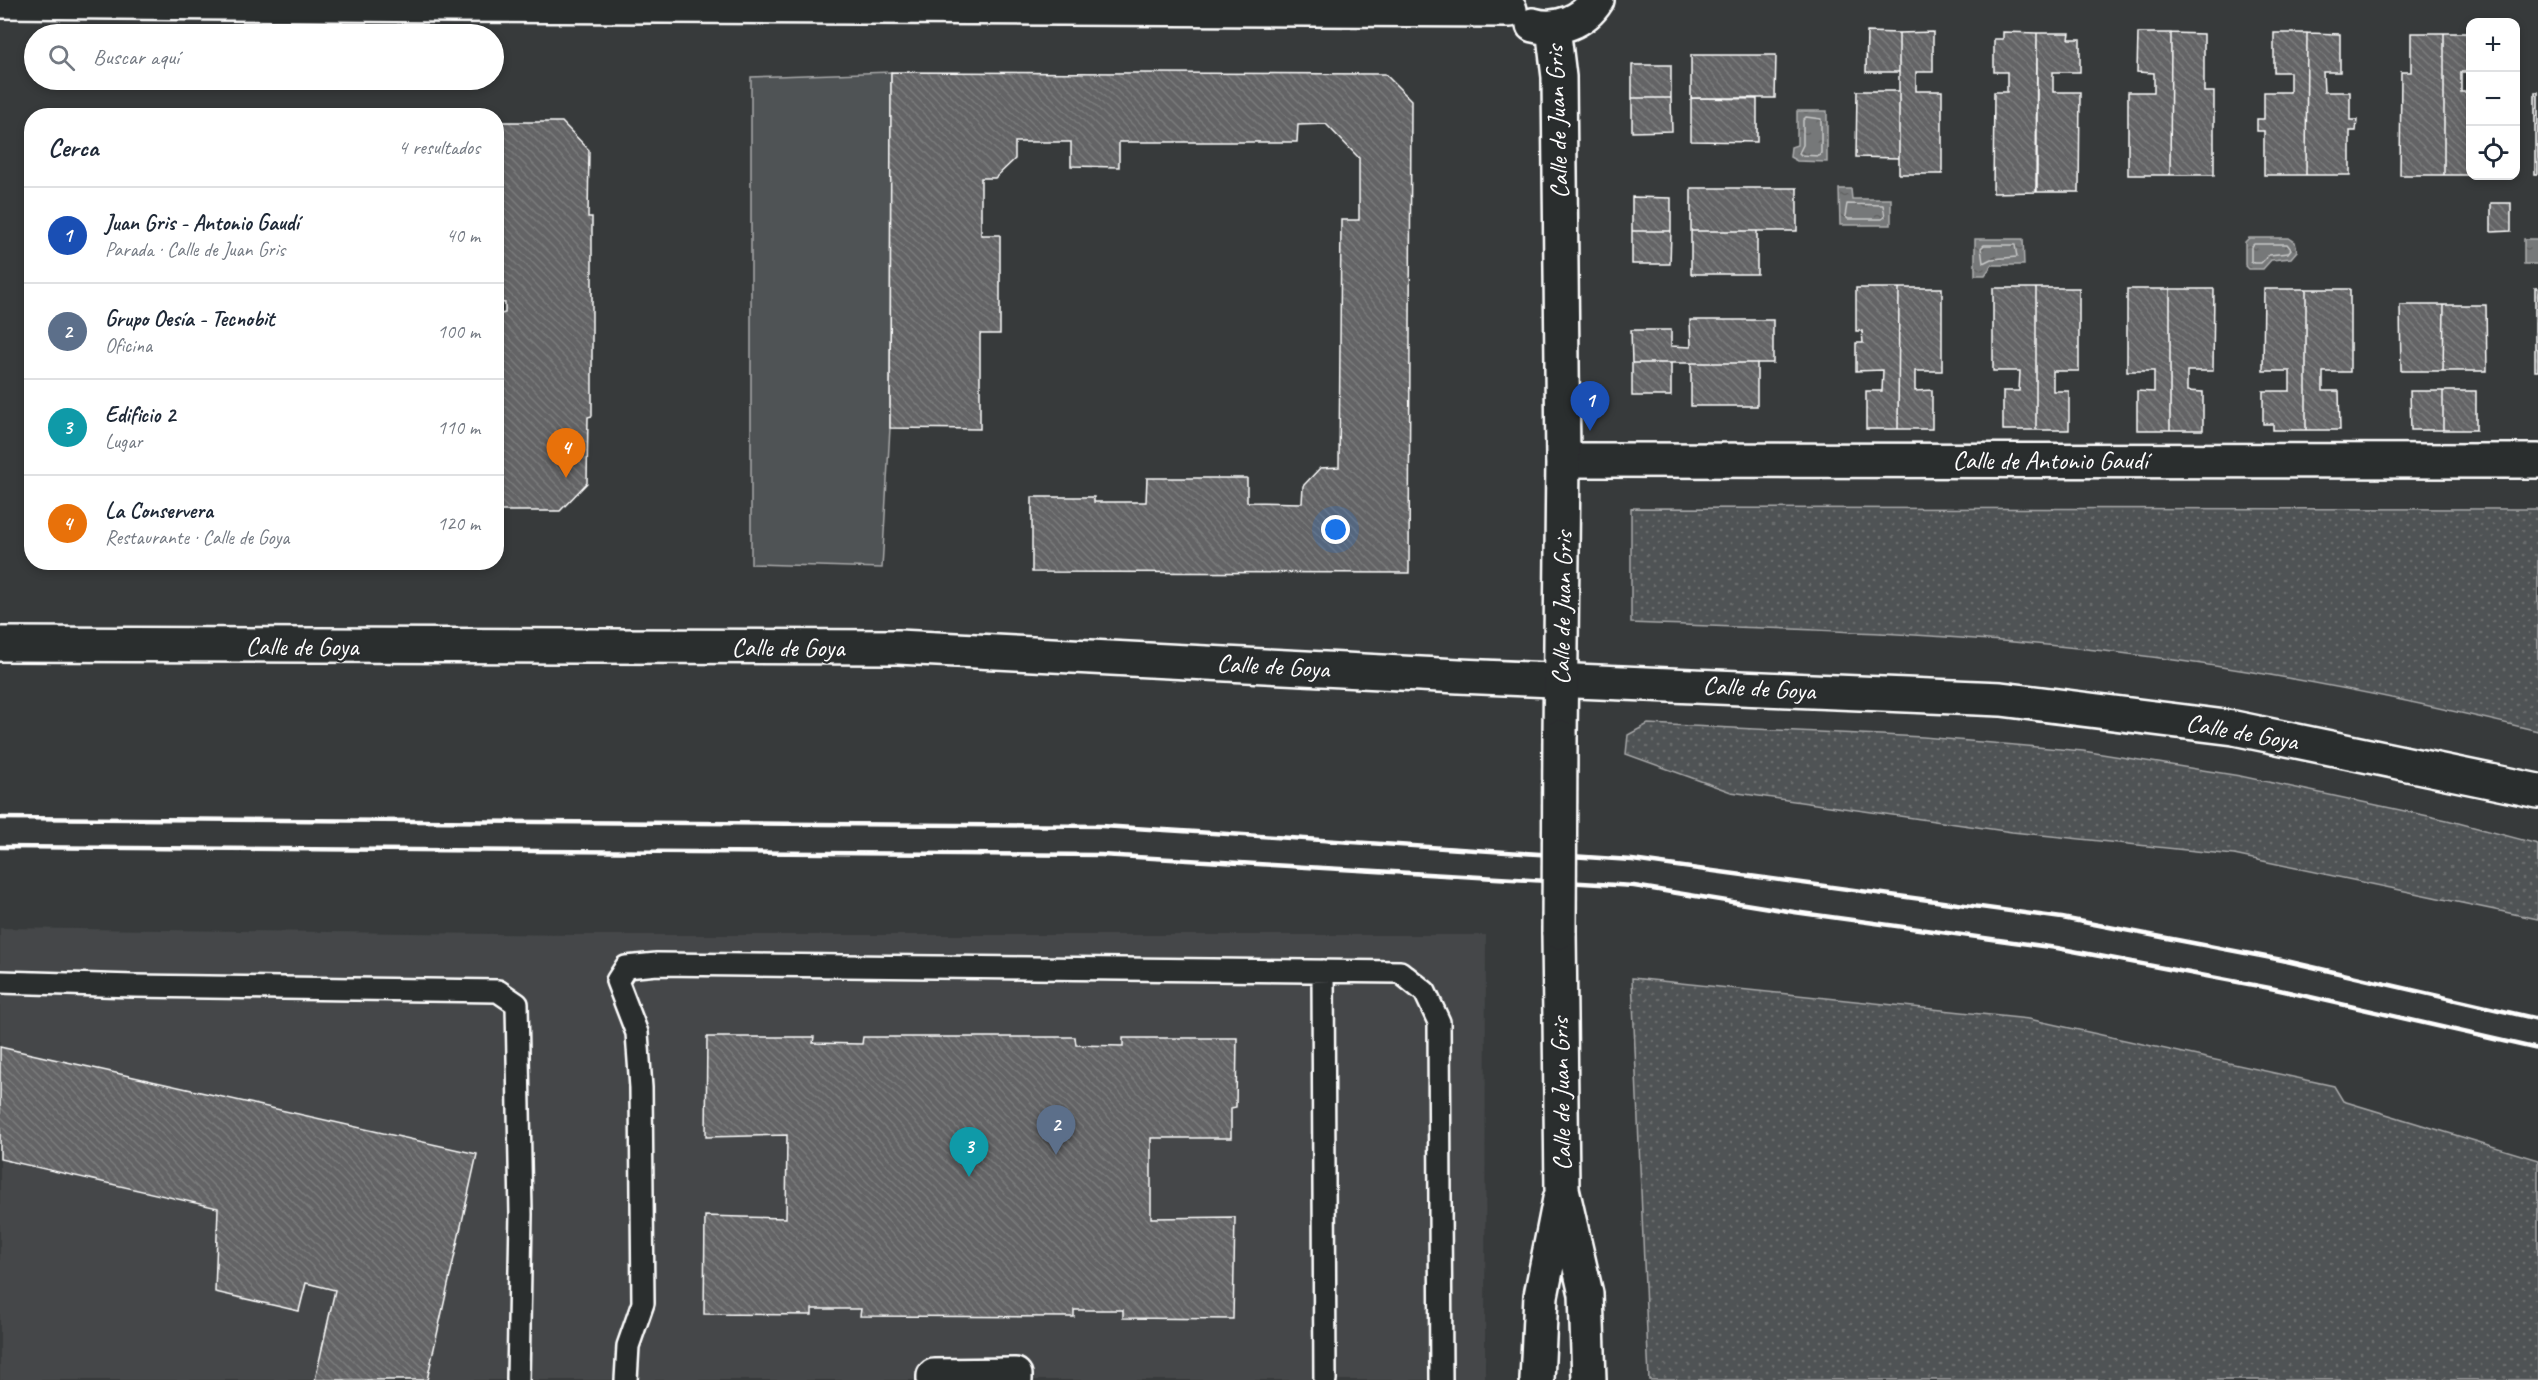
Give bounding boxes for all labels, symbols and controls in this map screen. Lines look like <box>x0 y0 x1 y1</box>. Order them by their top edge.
map controls <box>2466 18 2520 180</box>
button: + <box>2466 18 2520 72</box>
search box <box>24 24 504 90</box>
icon: search <box>45 41 78 74</box>
text: Buscar aquí <box>93 43 179 71</box>
street label: Calle de Juan Gris <box>1538 43 1576 199</box>
button: − <box>2466 72 2520 126</box>
button: locate <box>2466 126 2520 180</box>
text: Cerca <box>48 131 98 164</box>
text: 4 resultados <box>398 135 480 160</box>
text: Juan Gris - Antonio Gaudí <box>105 209 299 237</box>
text: 1 <box>63 223 72 248</box>
text: 40 m <box>446 223 480 248</box>
text: Parada · Calle de Juan Gris <box>105 237 285 262</box>
text: Grupo Oesía - Tecnobit <box>105 305 274 333</box>
text: 2 <box>63 319 72 344</box>
text: 100 m <box>437 319 480 344</box>
text: Oficina <box>105 333 152 358</box>
pin: 1 <box>1570 382 1610 431</box>
text: Edificio 2 <box>105 401 175 429</box>
text: 3 <box>63 415 72 440</box>
text: 110 m <box>437 415 480 440</box>
pin: 4 <box>546 428 586 478</box>
text: Lugar <box>105 429 142 454</box>
street label: Calle de Antonio Gaudí <box>1952 444 2153 477</box>
text: La Conservera <box>105 497 213 525</box>
text: 4 <box>63 511 72 536</box>
text: 120 m <box>437 511 480 536</box>
your location <box>1321 515 1350 544</box>
text: Restaurante · Calle de Goya <box>105 525 289 550</box>
street label: Calle de Juan Gris <box>1544 529 1580 685</box>
street label: Calle de Goya <box>246 630 360 663</box>
street label: Calle de Goya <box>732 631 846 664</box>
street label: Calle de Goya <box>1216 647 1332 686</box>
street label: Calle de Goya <box>1702 669 1818 708</box>
street label: Calle de Goya <box>2183 706 2302 758</box>
street label: Calle de Juan Gris <box>1543 1015 1579 1171</box>
pin: 2 <box>1036 1106 1076 1155</box>
pin: 3 <box>950 1128 988 1177</box>

